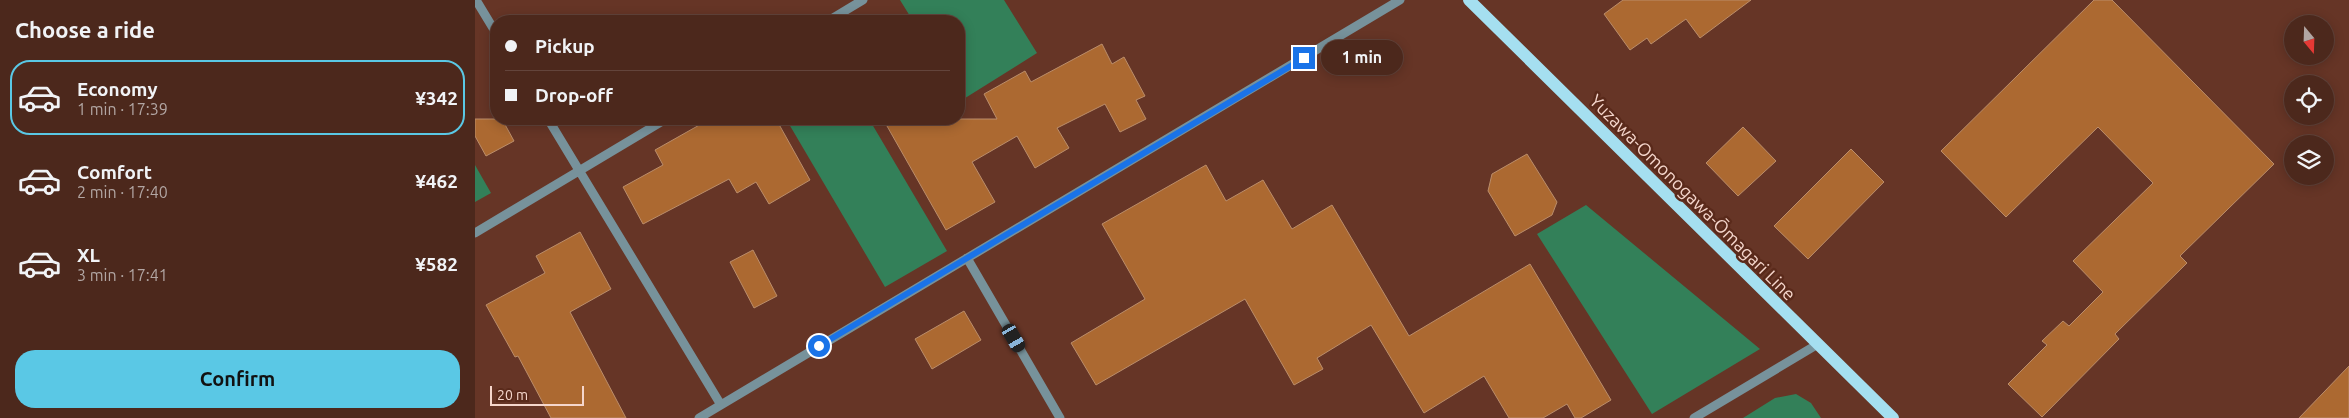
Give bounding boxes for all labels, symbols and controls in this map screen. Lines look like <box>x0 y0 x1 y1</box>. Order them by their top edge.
north arrow <box>2284 15 2334 65</box>
map controls <box>2284 15 2334 185</box>
text: Choose a ride <box>15 17 155 42</box>
text: Pickup <box>535 35 595 57</box>
callout: 1 min <box>1321 40 1404 76</box>
route end <box>1293 47 1315 69</box>
text: 1 min <box>1342 48 1382 66</box>
icon: car <box>17 75 62 120</box>
button: locate <box>2284 75 2334 125</box>
text: Economy <box>77 78 158 100</box>
text: Drop-off <box>535 84 613 106</box>
text: ¥342 <box>415 87 458 109</box>
street label: Yuzawa-Omonogawa-Ōmagari Line <box>1586 90 1800 304</box>
text: 1 min · 17:39 <box>77 100 168 118</box>
button: layers <box>2284 135 2334 185</box>
icon: car <box>17 158 62 203</box>
text: Comfort <box>77 161 152 183</box>
text: ¥462 <box>415 170 458 192</box>
text: 2 min · 17:40 <box>77 183 168 201</box>
icon: car <box>17 241 62 286</box>
text: XL <box>77 244 100 266</box>
text: ¥582 <box>415 253 458 275</box>
text: 3 min · 17:41 <box>77 266 168 284</box>
car <box>1000 321 1027 355</box>
route start <box>808 335 830 357</box>
button: Confirm <box>15 350 460 408</box>
scale bar <box>490 383 584 406</box>
text: 20 m <box>497 387 528 403</box>

